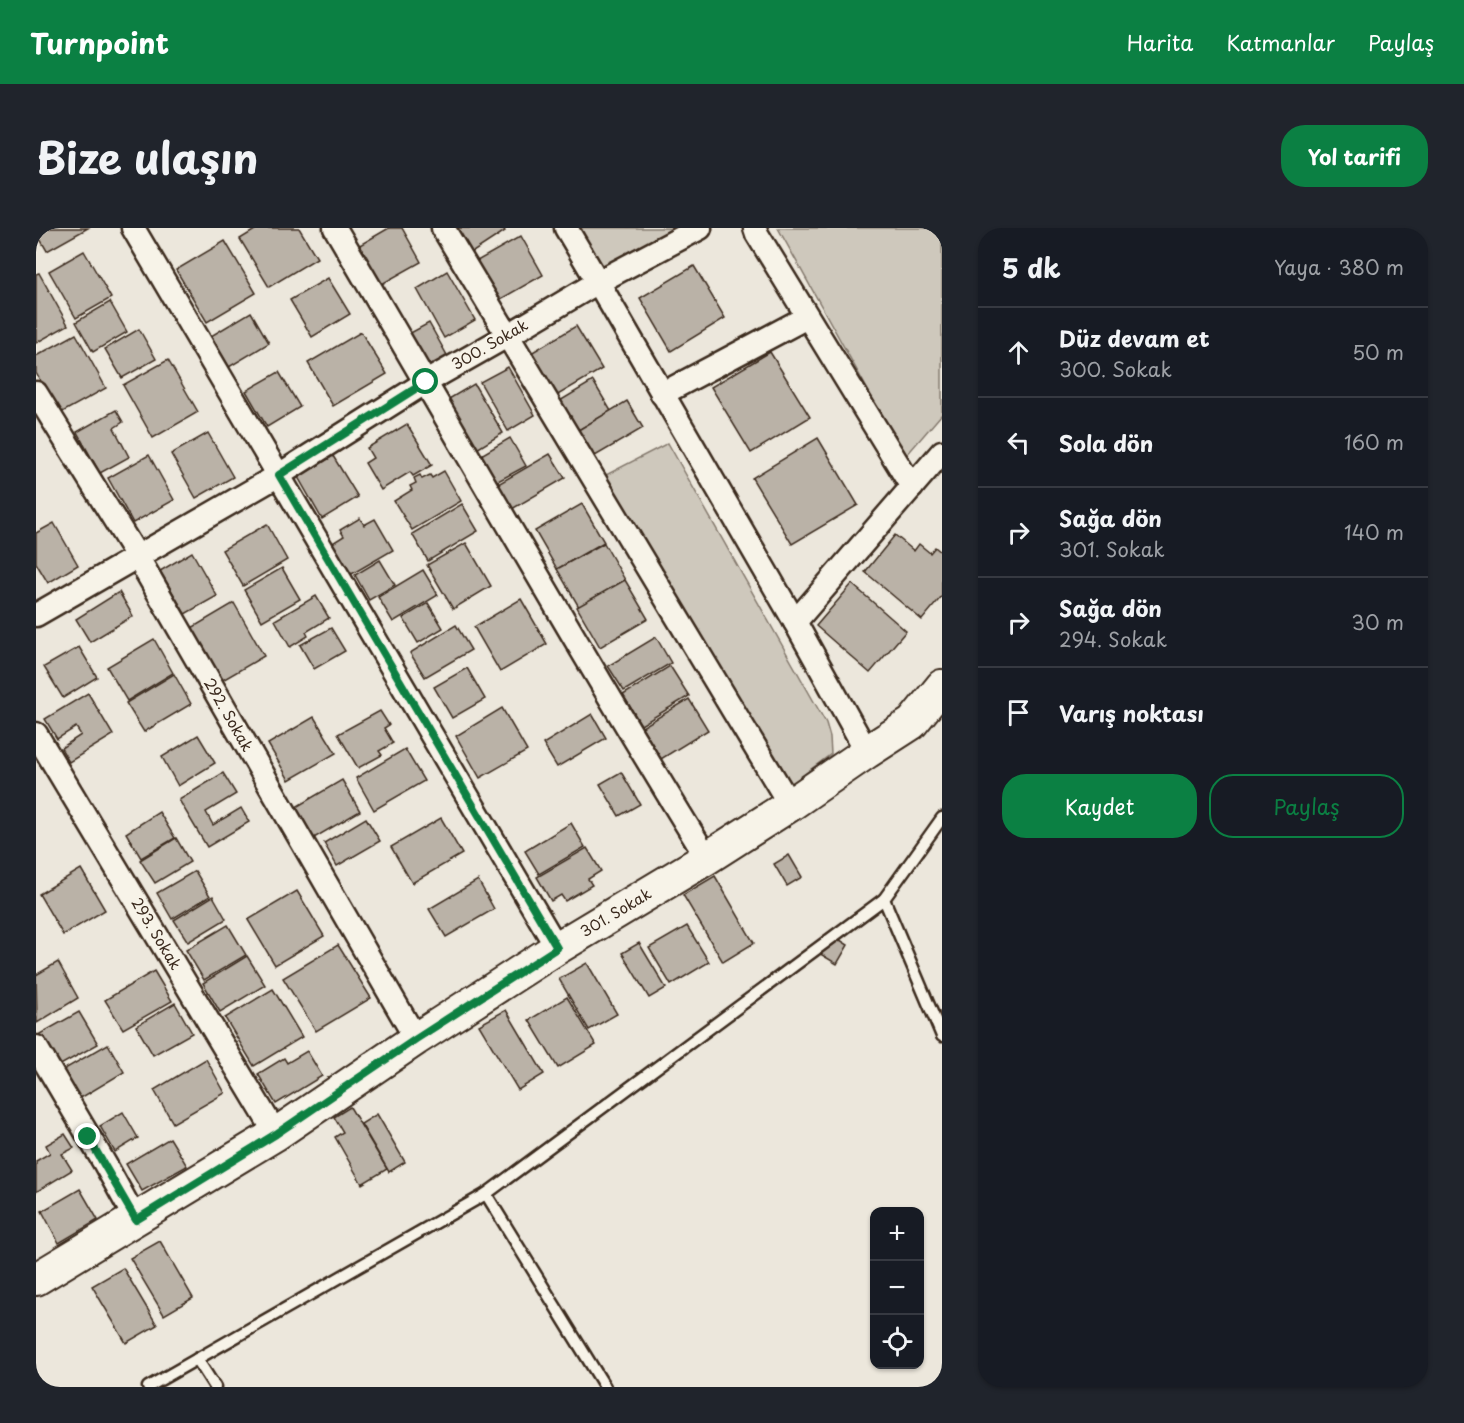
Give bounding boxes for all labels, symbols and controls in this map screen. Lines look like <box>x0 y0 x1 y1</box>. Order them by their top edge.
text: Turnpoint <box>30 21 169 64</box>
text: Harita <box>1127 26 1193 58</box>
text: Katmanlar <box>1226 26 1335 58</box>
text: Paylaş <box>1368 26 1434 58</box>
text: Bize ulaşın <box>36 125 258 188</box>
button: Yol tarifi <box>1281 125 1428 187</box>
text: 5 dk <box>1002 248 1061 287</box>
text: Yaya · 380 m <box>1274 252 1404 282</box>
street label: 300. Sokak <box>447 312 532 375</box>
text: Düz devam et <box>1059 321 1210 354</box>
icon: ahead <box>1002 336 1035 369</box>
text: 50 m <box>1352 337 1404 367</box>
text: 300. Sokak <box>1059 354 1172 384</box>
route start <box>412 368 438 394</box>
icon: left <box>1002 426 1035 459</box>
text: Sola dön <box>1059 426 1153 459</box>
text: 160 m <box>1344 427 1404 457</box>
text: Sağa dön <box>1059 501 1162 534</box>
icon: right <box>1002 516 1035 549</box>
text: 140 m <box>1344 517 1404 547</box>
text: 301. Sokak <box>1059 534 1165 564</box>
text: Sağa dön <box>1059 591 1162 624</box>
icon: right <box>1002 606 1035 639</box>
text: 30 m <box>1351 607 1404 637</box>
text: 294. Sokak <box>1059 624 1167 654</box>
street label: 292. Sokak <box>199 673 260 756</box>
icon: arrive <box>1002 696 1035 729</box>
text: Varış noktası <box>1059 696 1204 729</box>
button: Kaydet <box>1002 774 1197 838</box>
button: Paylaş <box>1209 774 1404 838</box>
street label: 301. Sokak <box>575 881 656 942</box>
street label: 293. Sokak <box>127 893 188 974</box>
route end <box>74 1123 100 1149</box>
map controls <box>870 1207 924 1369</box>
button: + <box>870 1207 924 1261</box>
button: − <box>870 1261 924 1315</box>
button: locate <box>870 1315 924 1369</box>

